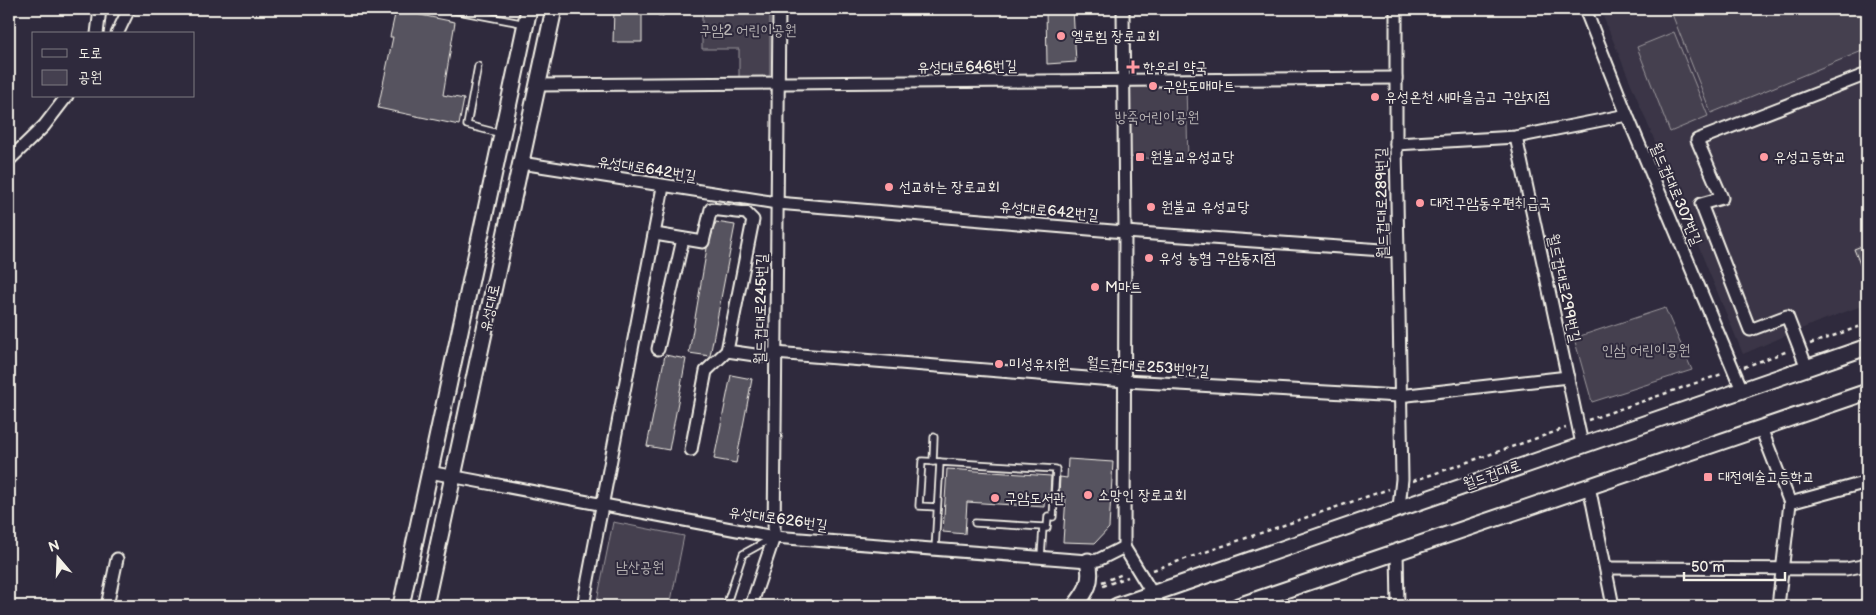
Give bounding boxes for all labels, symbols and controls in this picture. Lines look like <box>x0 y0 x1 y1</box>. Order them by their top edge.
park label: 구암2 어린이공원 <box>699 21 797 40</box>
place label: 엘로힘 장로교회 <box>1071 27 1160 46</box>
marker: 엘로힘 장로교회 <box>1055 30 1067 42</box>
legend <box>32 32 195 98</box>
text: 도로 <box>78 44 102 63</box>
street label: 유성대로646번길 <box>917 57 1017 77</box>
place label: 한우리 약국 <box>1143 58 1207 77</box>
marker: 한우리 약국 <box>1127 61 1139 73</box>
text: 공원 <box>78 68 102 87</box>
place label: 구암도매마트 <box>1163 77 1235 96</box>
marker: 구암도매마트 <box>1147 80 1159 92</box>
place label: 유성온천 새마을금고 구암지점 <box>1385 88 1550 107</box>
marker: 유성온천 새마을금고 구암지점 <box>1369 91 1381 103</box>
park label: 방죽어린이공원 <box>1115 108 1199 127</box>
street label: 월드컵대로307번길 <box>1646 140 1706 248</box>
street label: 월드컵대로289번길 <box>1372 147 1392 259</box>
place label: 원불교유성교당 <box>1150 148 1235 167</box>
place label: 유성고등학교 <box>1774 148 1846 167</box>
marker: 원불교유성교당 <box>1134 151 1146 163</box>
marker: 유성고등학교 <box>1758 151 1770 163</box>
street label: 유성대로642번길 <box>596 152 698 186</box>
place label: 선교하는 장로교회 <box>899 178 1000 197</box>
marker: 선교하는 장로교회 <box>883 181 895 193</box>
place label: 대전구암동우편취급국 <box>1430 194 1551 213</box>
street label: 유성대로642번길 <box>999 197 1099 225</box>
marker: 대전구암동우편취급국 <box>1414 197 1426 209</box>
place label: 원불교 유성교당 <box>1161 198 1250 217</box>
marker: 원불교 유성교당 <box>1145 201 1157 213</box>
street label: 월드컵대로299번길 <box>1543 232 1585 344</box>
place label: 유성 농협 구암동지점 <box>1159 249 1276 268</box>
marker: 유성 농협 구암동지점 <box>1143 252 1155 264</box>
street label: 월드컵대로245번길 <box>751 253 771 365</box>
place label: M마트 <box>1105 278 1142 297</box>
marker: M마트 <box>1089 281 1101 293</box>
street label: 유성대로 <box>476 282 504 334</box>
park label: 인삼 어린이공원 <box>1602 341 1690 360</box>
street label: 월드컵대로253번안길 <box>1086 353 1210 381</box>
place label: 미성유치원 <box>1009 355 1069 374</box>
marker: 미성유치원 <box>993 358 1005 370</box>
street label: 월드컵대로 <box>1460 456 1524 494</box>
place label: 대전예술고등학교 <box>1718 468 1815 487</box>
marker: 대전예술고등학교 <box>1702 471 1714 483</box>
place label: 소망인 장로교회 <box>1098 486 1187 505</box>
place label: 구암도서관 <box>1005 489 1065 508</box>
marker: 소망인 장로교회 <box>1082 489 1094 501</box>
marker: 구암도서관 <box>989 492 1001 504</box>
street label: 유성대로626번길 <box>727 503 829 535</box>
north arrow <box>32 532 82 582</box>
text: N <box>46 536 62 556</box>
scale bar <box>1684 550 1785 582</box>
park label: 남산공원 <box>616 558 664 577</box>
text: 50 m <box>1691 558 1725 577</box>

